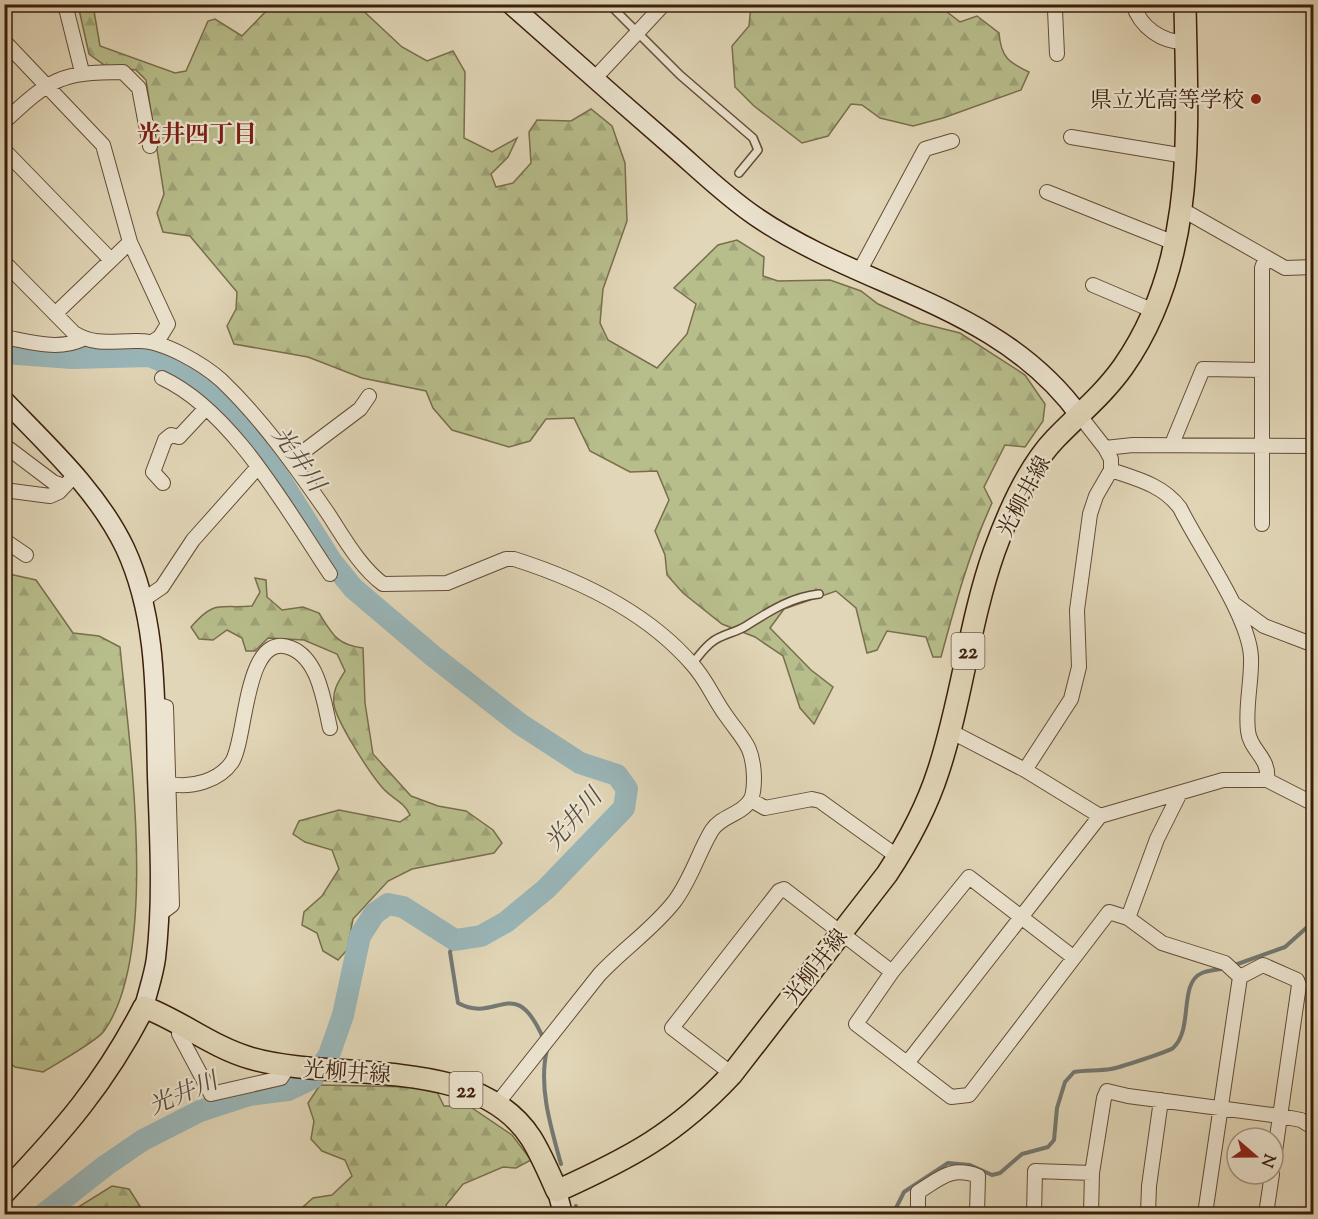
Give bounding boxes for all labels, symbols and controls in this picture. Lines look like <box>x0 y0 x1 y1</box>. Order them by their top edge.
place label: 県立光高等学校 <box>1090 86 1244 118</box>
marker: 県立光高等学校 <box>1249 92 1263 106</box>
district label: 光井四丁目 <box>137 119 257 153</box>
water label: 光井川 <box>263 421 334 502</box>
street label: 光柳井線 <box>991 451 1060 544</box>
road number: 22 <box>952 633 984 669</box>
water label: 光井川 <box>538 780 613 859</box>
street label: 光柳井線 <box>778 923 857 1012</box>
street label: 光柳井線 <box>302 1055 392 1093</box>
water label: 光井川 <box>144 1064 226 1125</box>
road number: 22 <box>450 1072 482 1108</box>
north arrow <box>1225 1126 1285 1186</box>
text: N <box>1254 1150 1280 1170</box>

